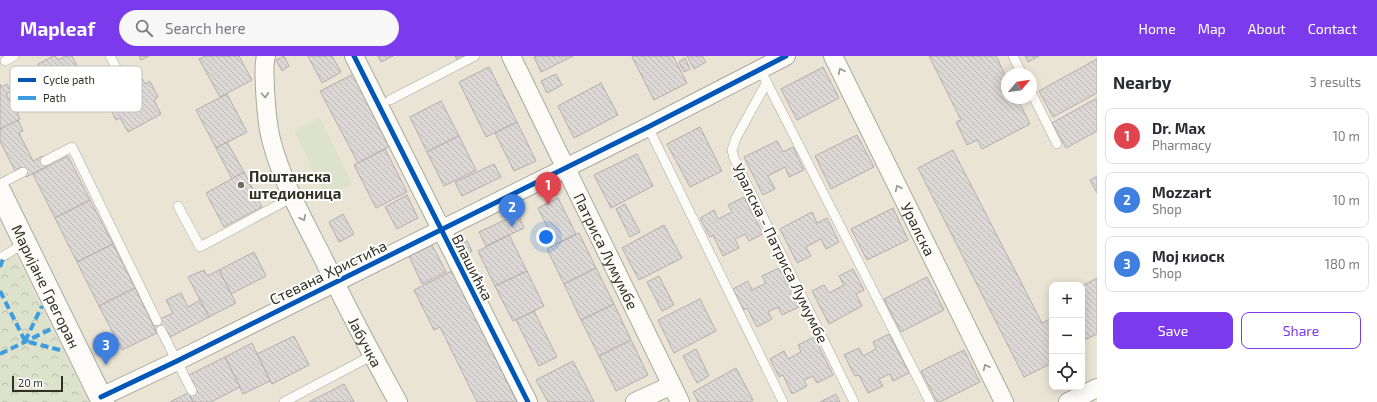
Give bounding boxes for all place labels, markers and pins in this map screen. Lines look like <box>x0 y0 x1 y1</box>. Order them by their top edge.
place label: Поштанска штедионица <box>249 167 341 202</box>
pin: 1 <box>535 172 561 205</box>
marker: Поштанска штедионица <box>236 180 246 190</box>
pin: 2 <box>499 194 525 227</box>
pin: 3 <box>93 332 119 365</box>

